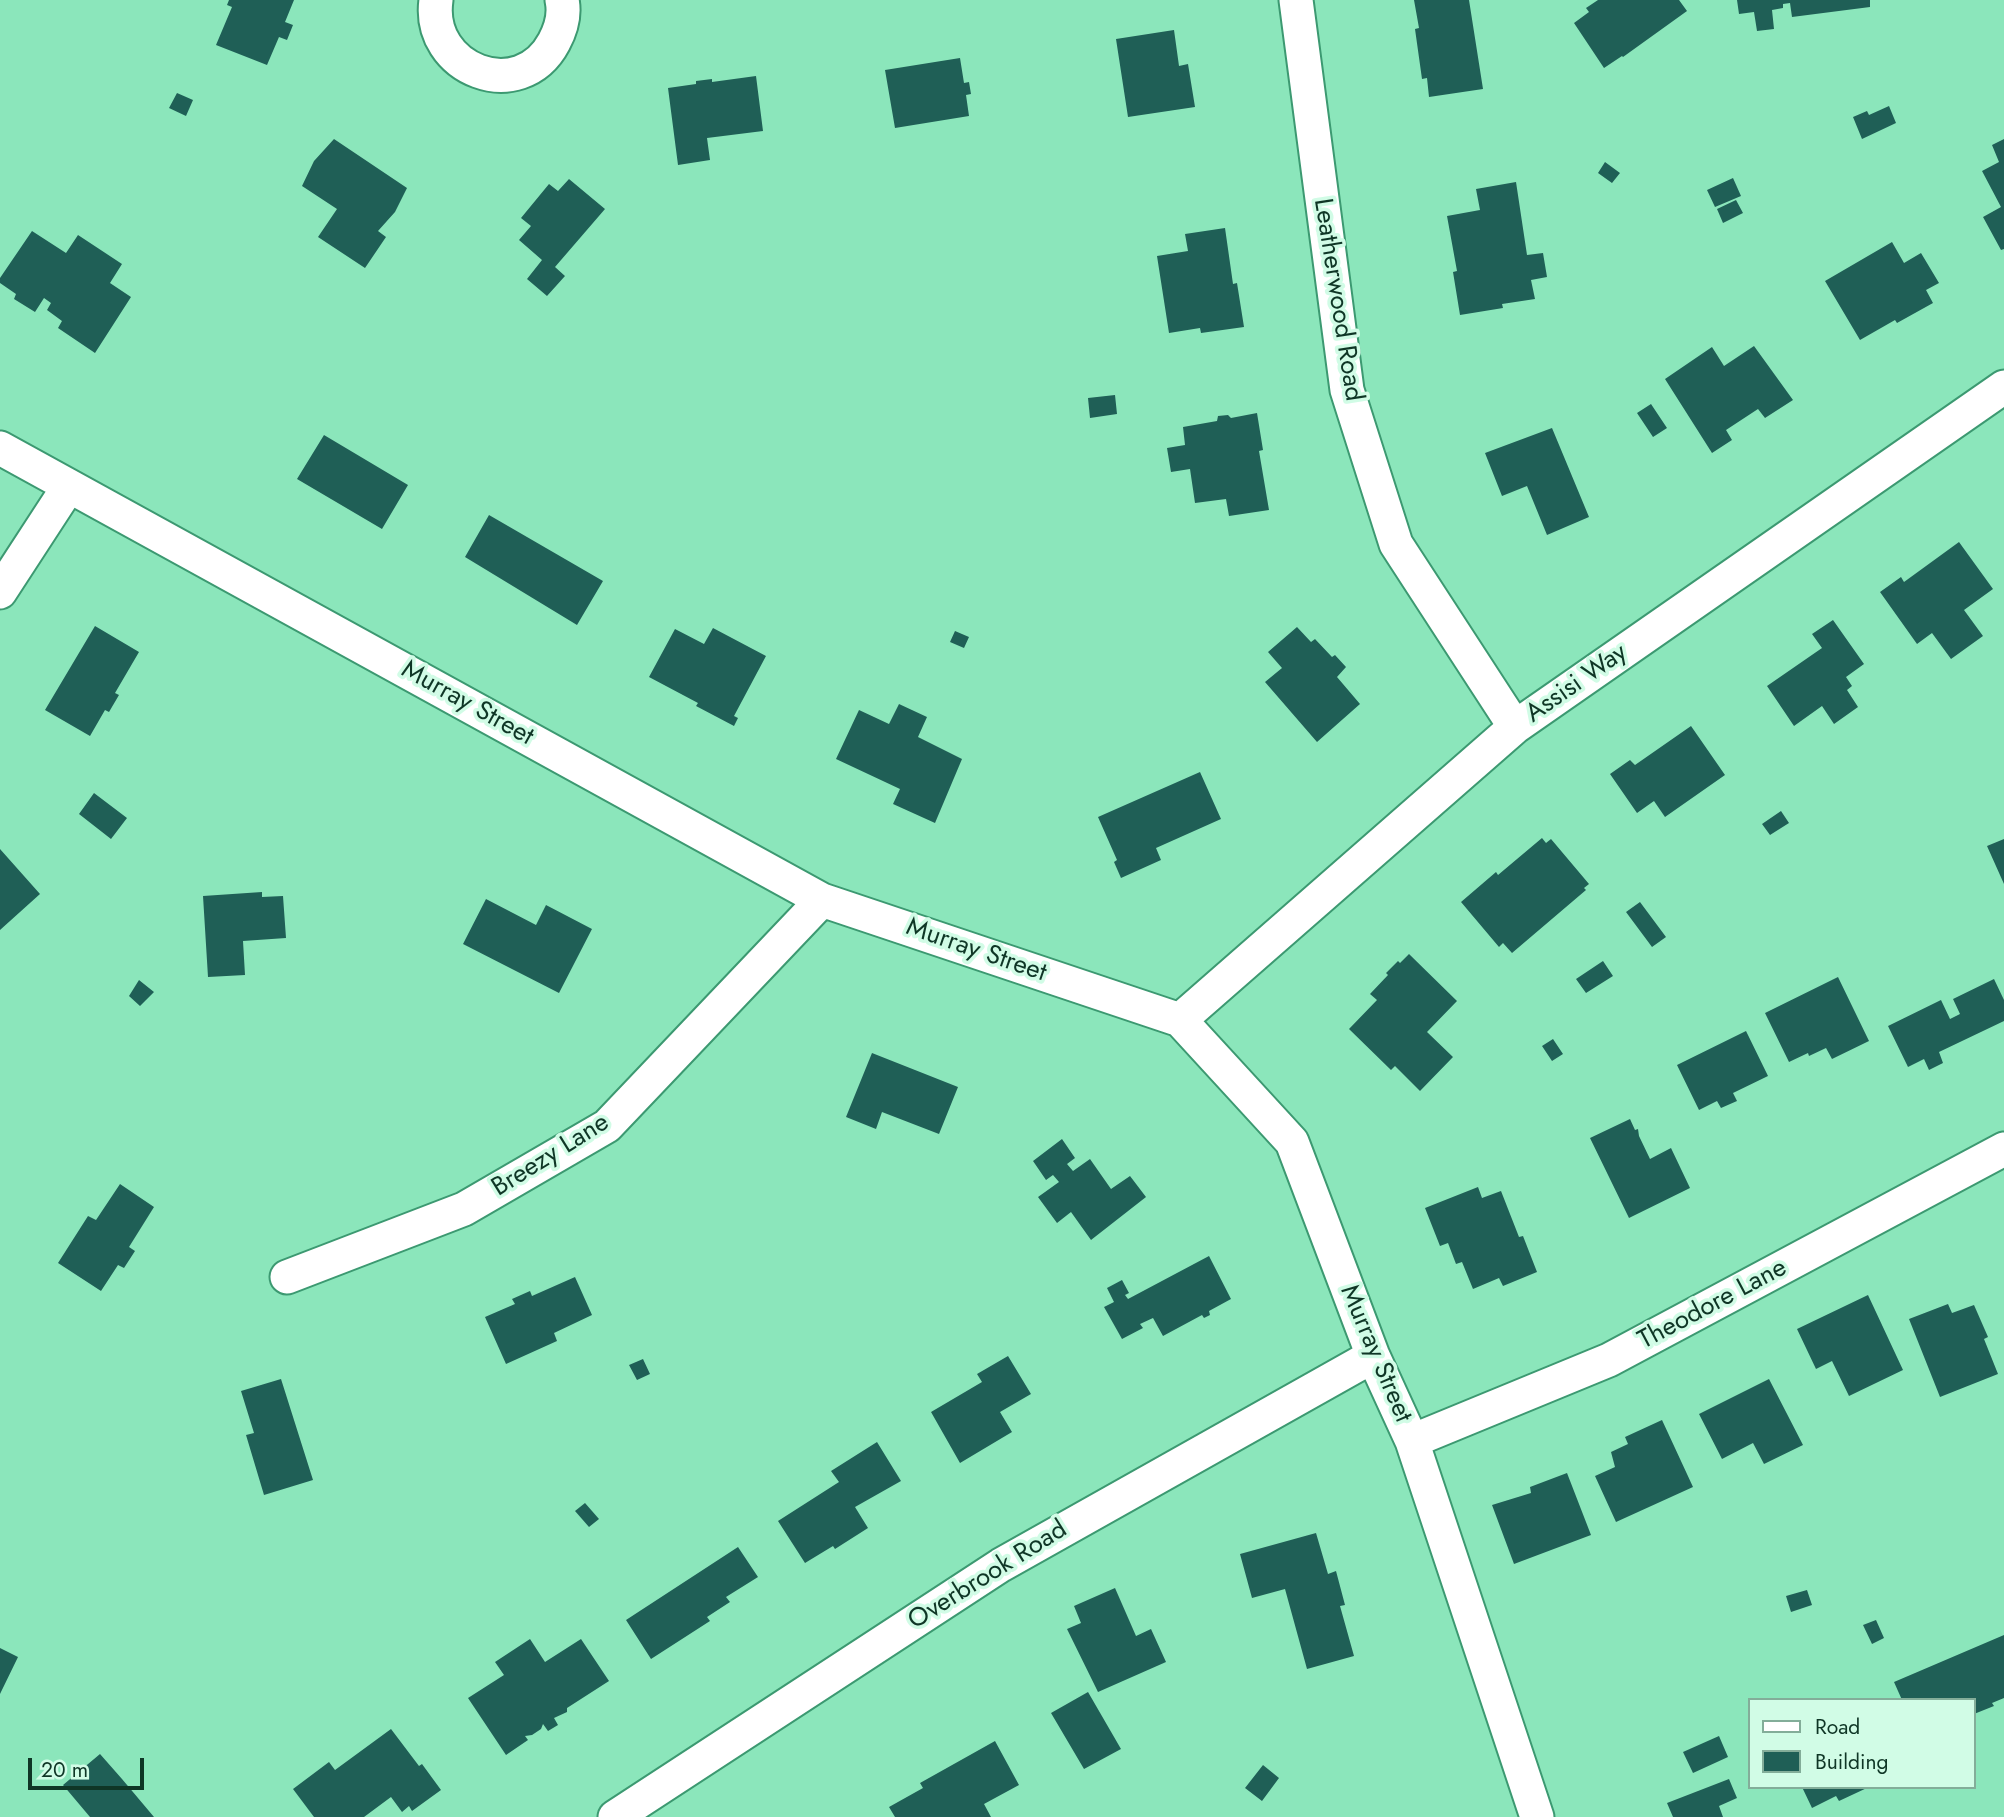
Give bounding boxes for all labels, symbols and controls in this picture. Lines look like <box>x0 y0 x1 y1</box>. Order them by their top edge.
street label: Leatherwood Road <box>1306 196 1368 404</box>
street label: Assisi Way <box>1520 638 1634 730</box>
street label: Murray Street <box>396 655 538 753</box>
street label: Murray Street <box>902 912 1050 990</box>
street label: Breezy Lane <box>487 1108 615 1204</box>
street label: Theodore Lane <box>1634 1253 1792 1357</box>
street label: Murray Street <box>1332 1281 1418 1427</box>
street label: Overbrook Road <box>903 1515 1073 1637</box>
legend <box>1748 1698 1976 1789</box>
text: Road <box>1815 1712 1860 1742</box>
scale bar <box>32 1744 147 1788</box>
text: Building <box>1815 1747 1888 1777</box>
text: 20 m <box>41 1755 88 1785</box>

